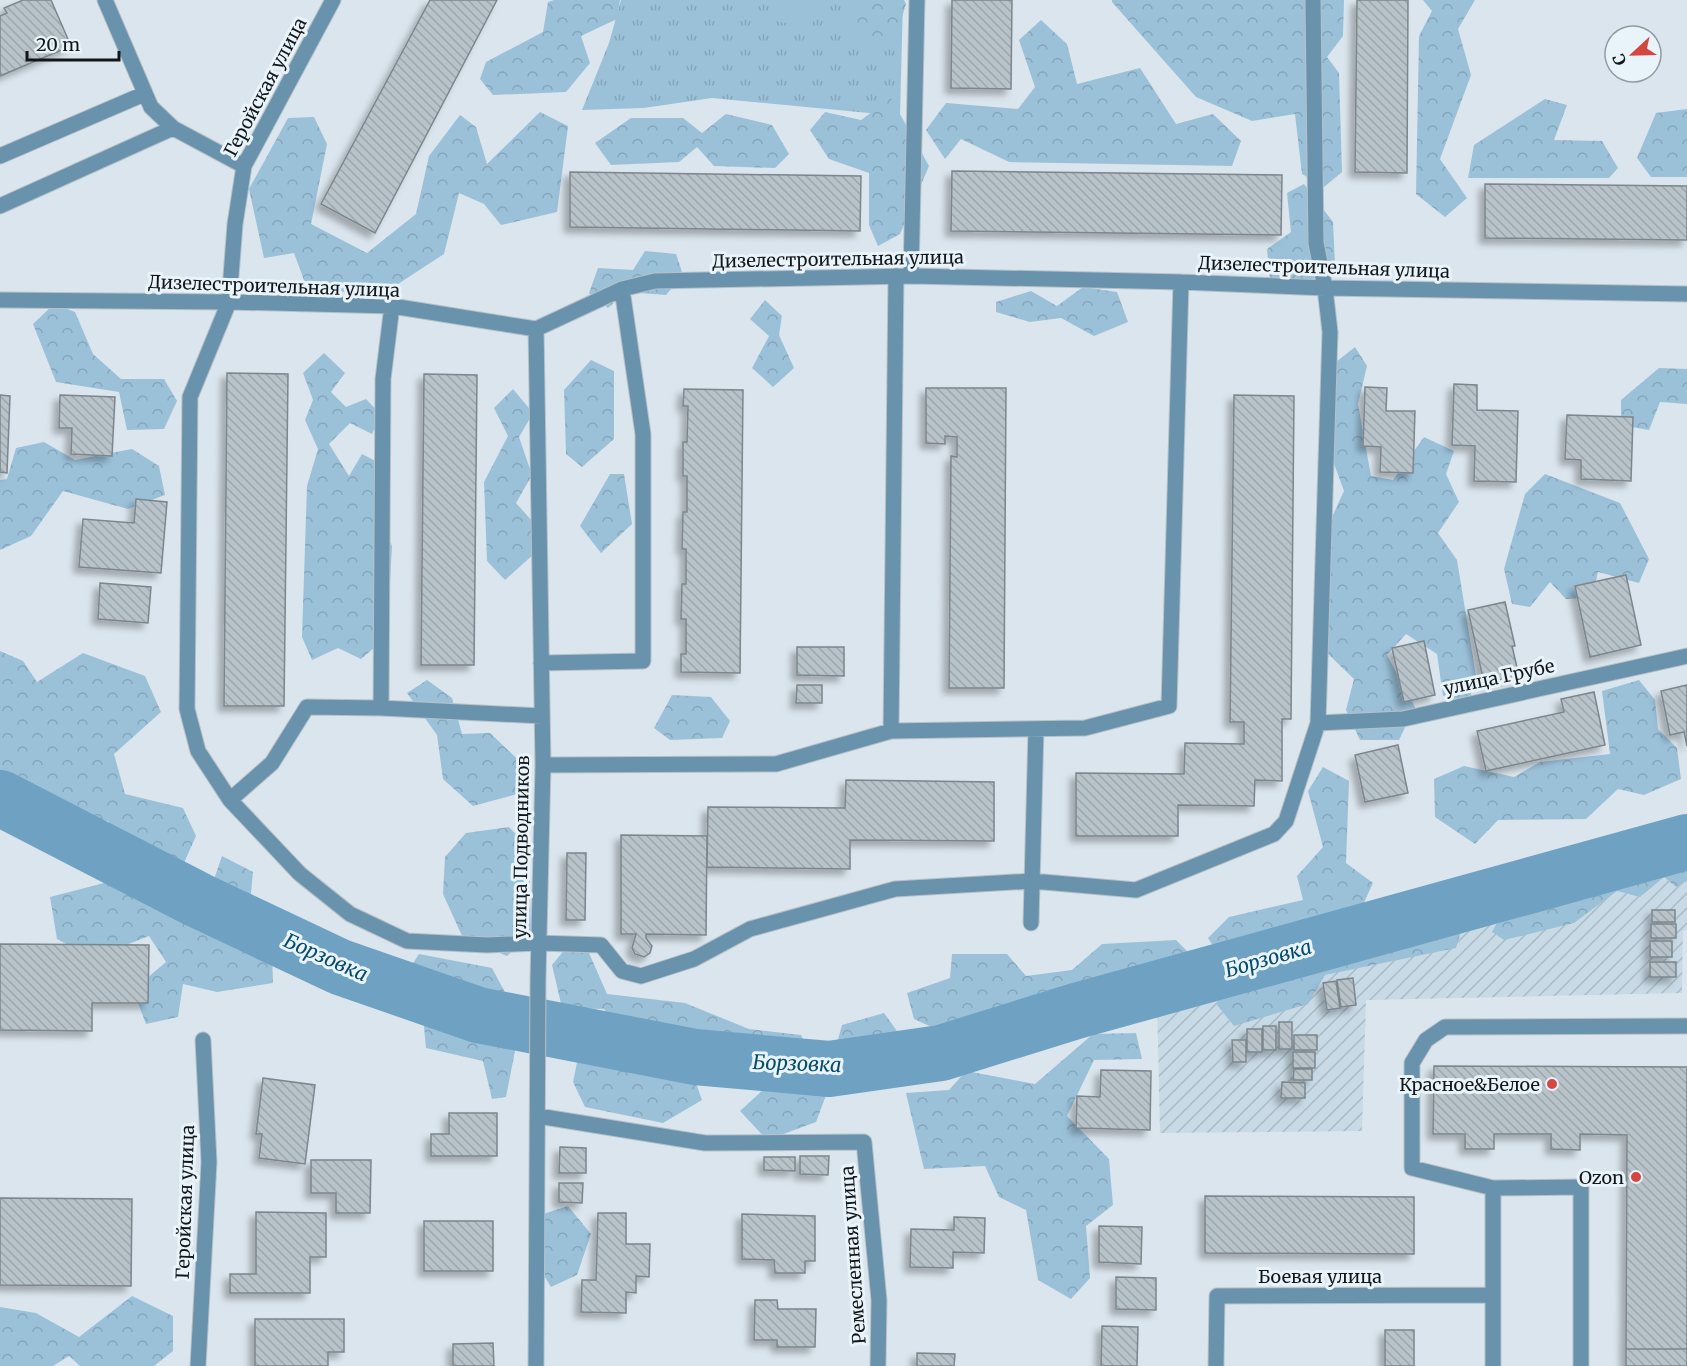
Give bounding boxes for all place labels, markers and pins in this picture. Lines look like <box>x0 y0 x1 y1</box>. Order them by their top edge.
place label: Красное&Белое <box>1399 1073 1540 1096</box>
marker: Красное&Белое <box>1545 1077 1559 1091</box>
place label: Ozon <box>1579 1166 1624 1189</box>
marker: Ozon <box>1629 1170 1643 1184</box>

